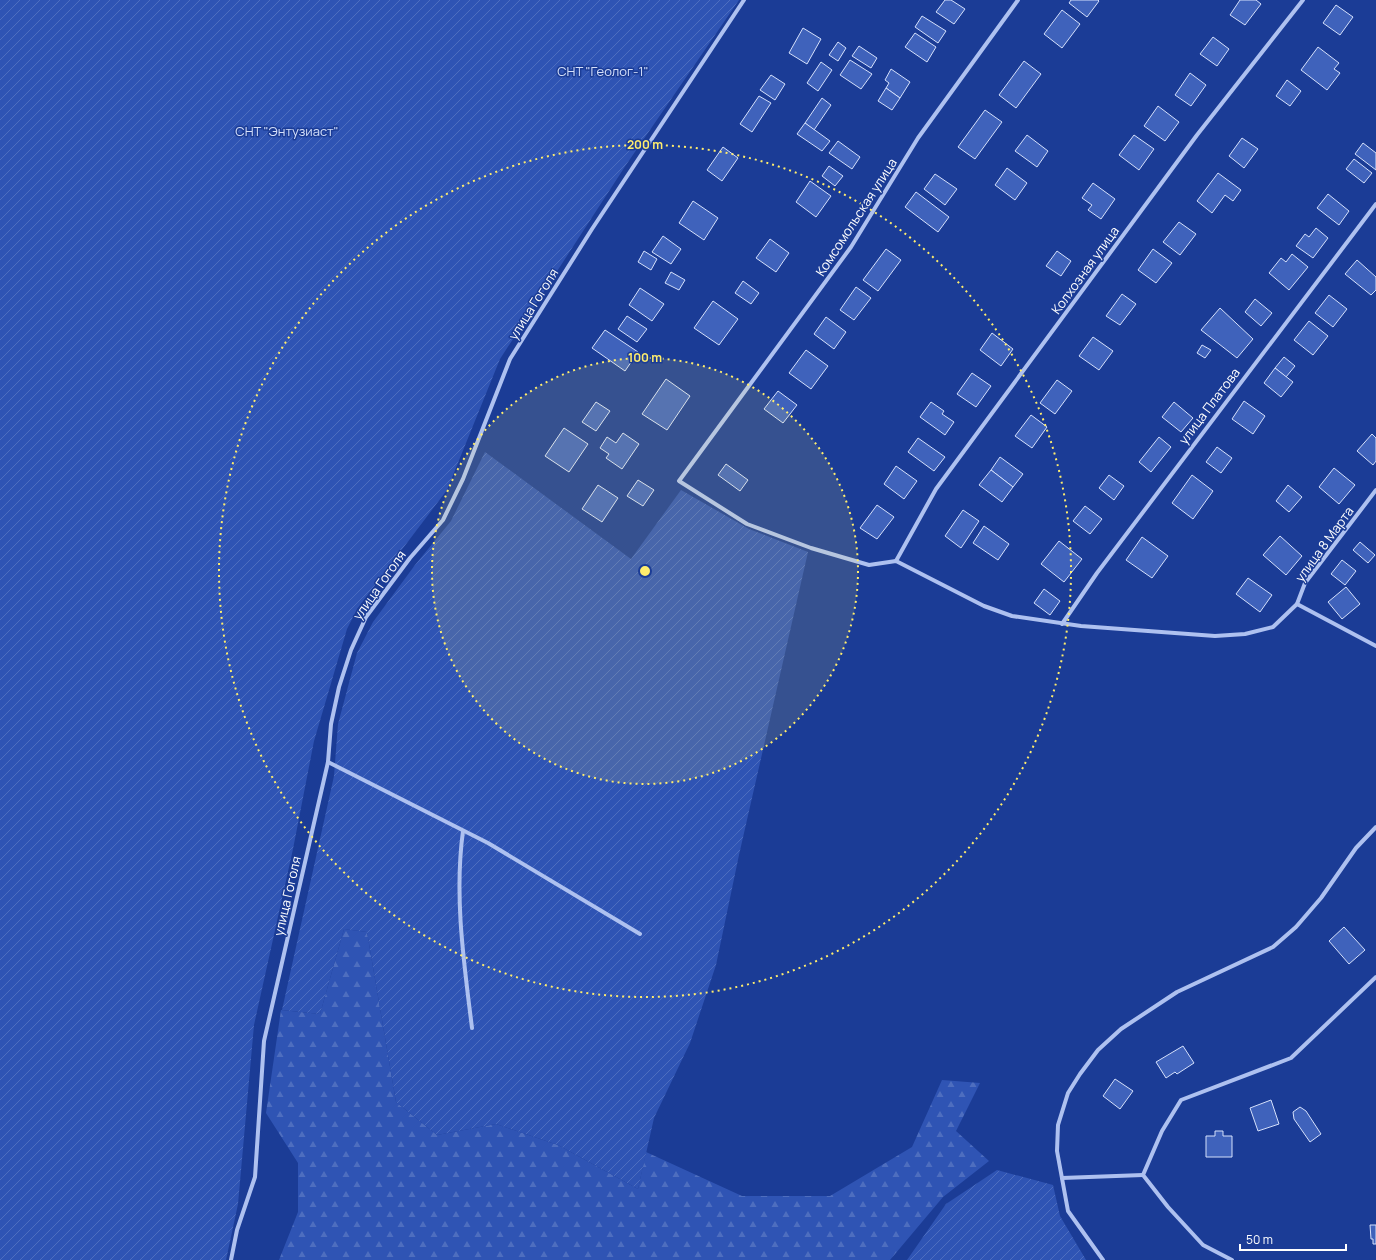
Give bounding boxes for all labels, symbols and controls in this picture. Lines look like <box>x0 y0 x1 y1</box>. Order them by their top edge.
park label: СНТ "Геолог-1" <box>557 62 649 80</box>
park label: СНТ "Энтузиаст" <box>235 122 339 140</box>
text: 200 m <box>627 136 663 153</box>
street label: Комсомольская улица <box>811 155 901 279</box>
street label: Колхозная улица <box>1047 222 1123 318</box>
street label: улица Гоголя <box>504 265 562 343</box>
text: 100 m <box>628 349 662 366</box>
street label: улица Платова <box>1174 364 1244 448</box>
street label: улица 8 Марта <box>1291 503 1357 585</box>
street label: улица Гоголя <box>348 547 410 623</box>
centre of rings <box>638 564 652 578</box>
street label: улица Гоголя <box>269 854 305 938</box>
scale bar <box>1240 1226 1346 1252</box>
text: 50 m <box>1246 1231 1273 1248</box>

